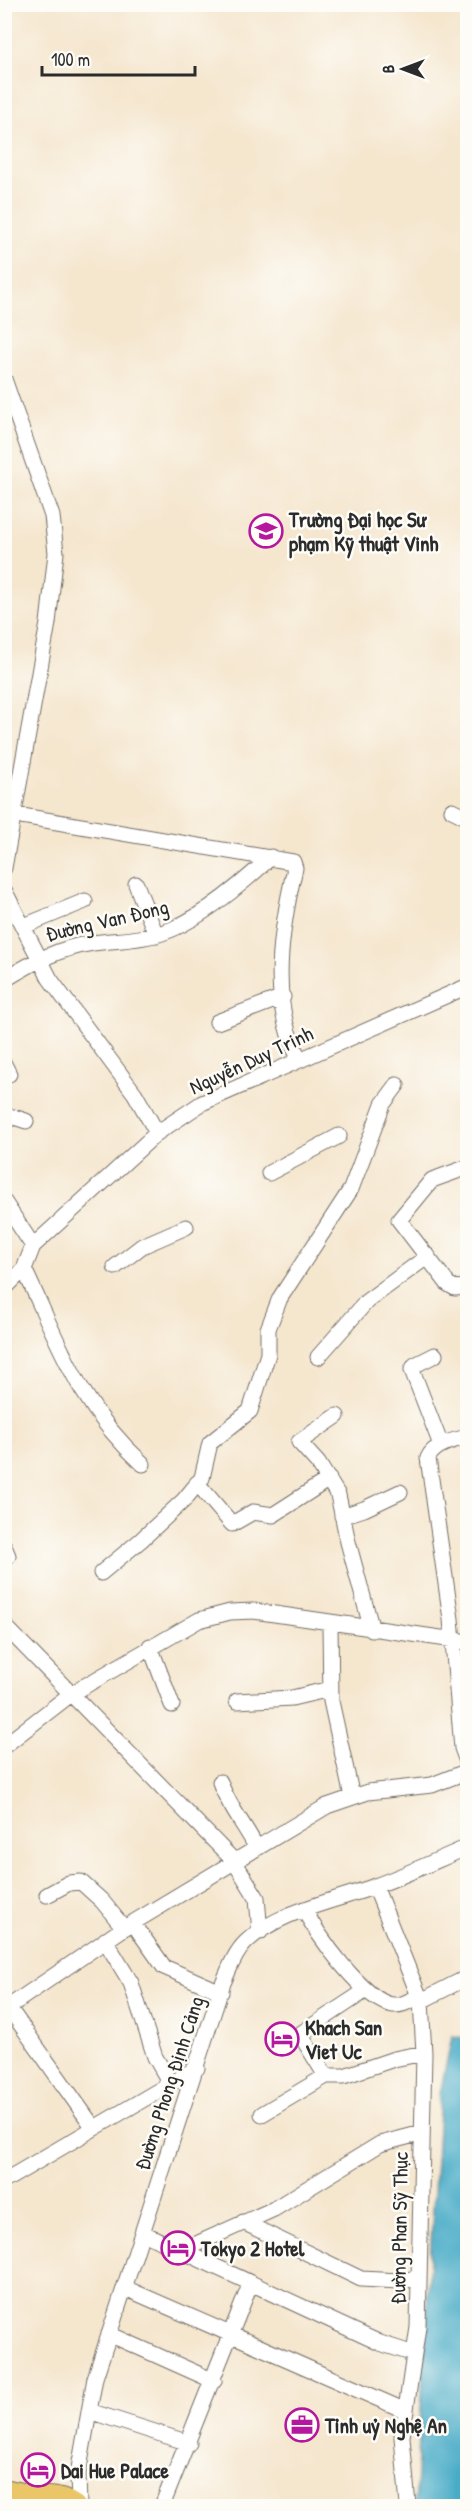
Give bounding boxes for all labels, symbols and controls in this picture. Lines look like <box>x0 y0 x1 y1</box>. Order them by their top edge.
scale bar <box>42 39 195 77</box>
north arrow <box>373 39 433 99</box>
text: 100 m <box>51 47 90 72</box>
text: B <box>377 65 399 73</box>
place label: Trường Đại học Sư phạm Kỹ thuật Vinh <box>288 505 439 559</box>
school or university icon: Trường Đại học Sư phạm Kỹ thuật Vinh <box>248 513 284 549</box>
street label: Đường Van Đong <box>43 892 171 948</box>
street label: Nguyễn Duy Trinh <box>184 1019 318 1101</box>
street label: Đường Phong Định Cảng <box>127 1992 211 2174</box>
place label: Khach San Viet Uc <box>305 2013 382 2066</box>
hotel icon: Khach San Viet Uc <box>264 2021 300 2057</box>
street label: Đường Phan Sỹ Thục <box>383 2151 415 2304</box>
hotel icon: Tokyo 2 Hotel <box>160 2230 196 2266</box>
place label: Tokyo 2 Hotel <box>200 2234 305 2264</box>
office icon: Tỉnh uỷ Nghệ An <box>284 2407 320 2443</box>
place label: Tỉnh uỷ Nghệ An <box>324 2411 447 2441</box>
hotel icon: Dai Hue Palace <box>20 2452 56 2488</box>
place label: Dai Hue Palace <box>61 2456 169 2485</box>

